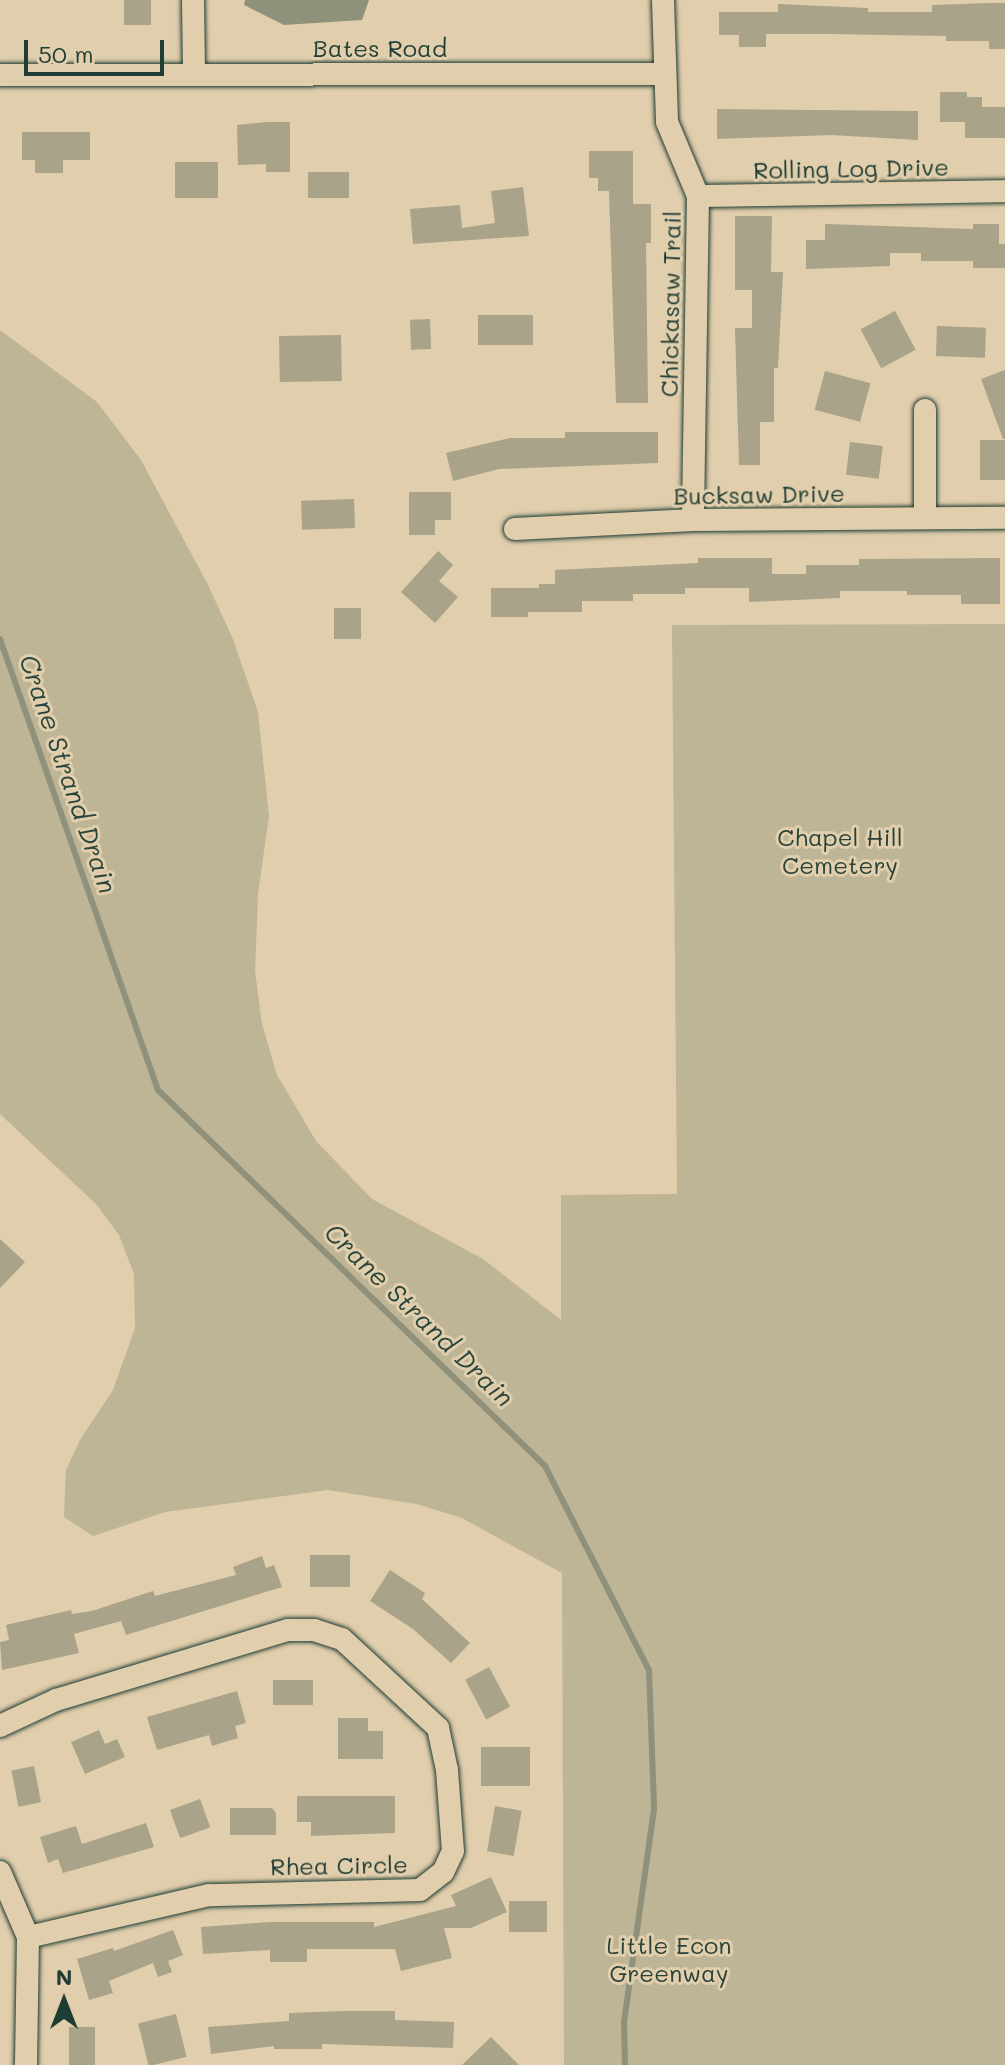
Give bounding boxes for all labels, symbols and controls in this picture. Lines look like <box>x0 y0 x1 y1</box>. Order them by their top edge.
scale bar <box>28 24 168 74</box>
street label: Bates Road <box>313 34 447 62</box>
text: 50 m <box>38 38 94 69</box>
street label: Rolling Log Drive <box>753 152 949 184</box>
street label: Chickasaw Trail <box>654 211 686 397</box>
street label: Bucksaw Drive <box>673 478 845 510</box>
water label: Crane Strand Drain <box>12 650 124 898</box>
park label: Chapel Hill Cemetery <box>777 823 903 879</box>
water label: Crane Strand Drain <box>318 1217 520 1413</box>
street label: Rhea Circle <box>270 1849 408 1881</box>
park label: Little Econ Greenway <box>606 1931 732 1987</box>
north arrow <box>24 1961 104 2041</box>
text: N <box>56 1962 72 1991</box>

